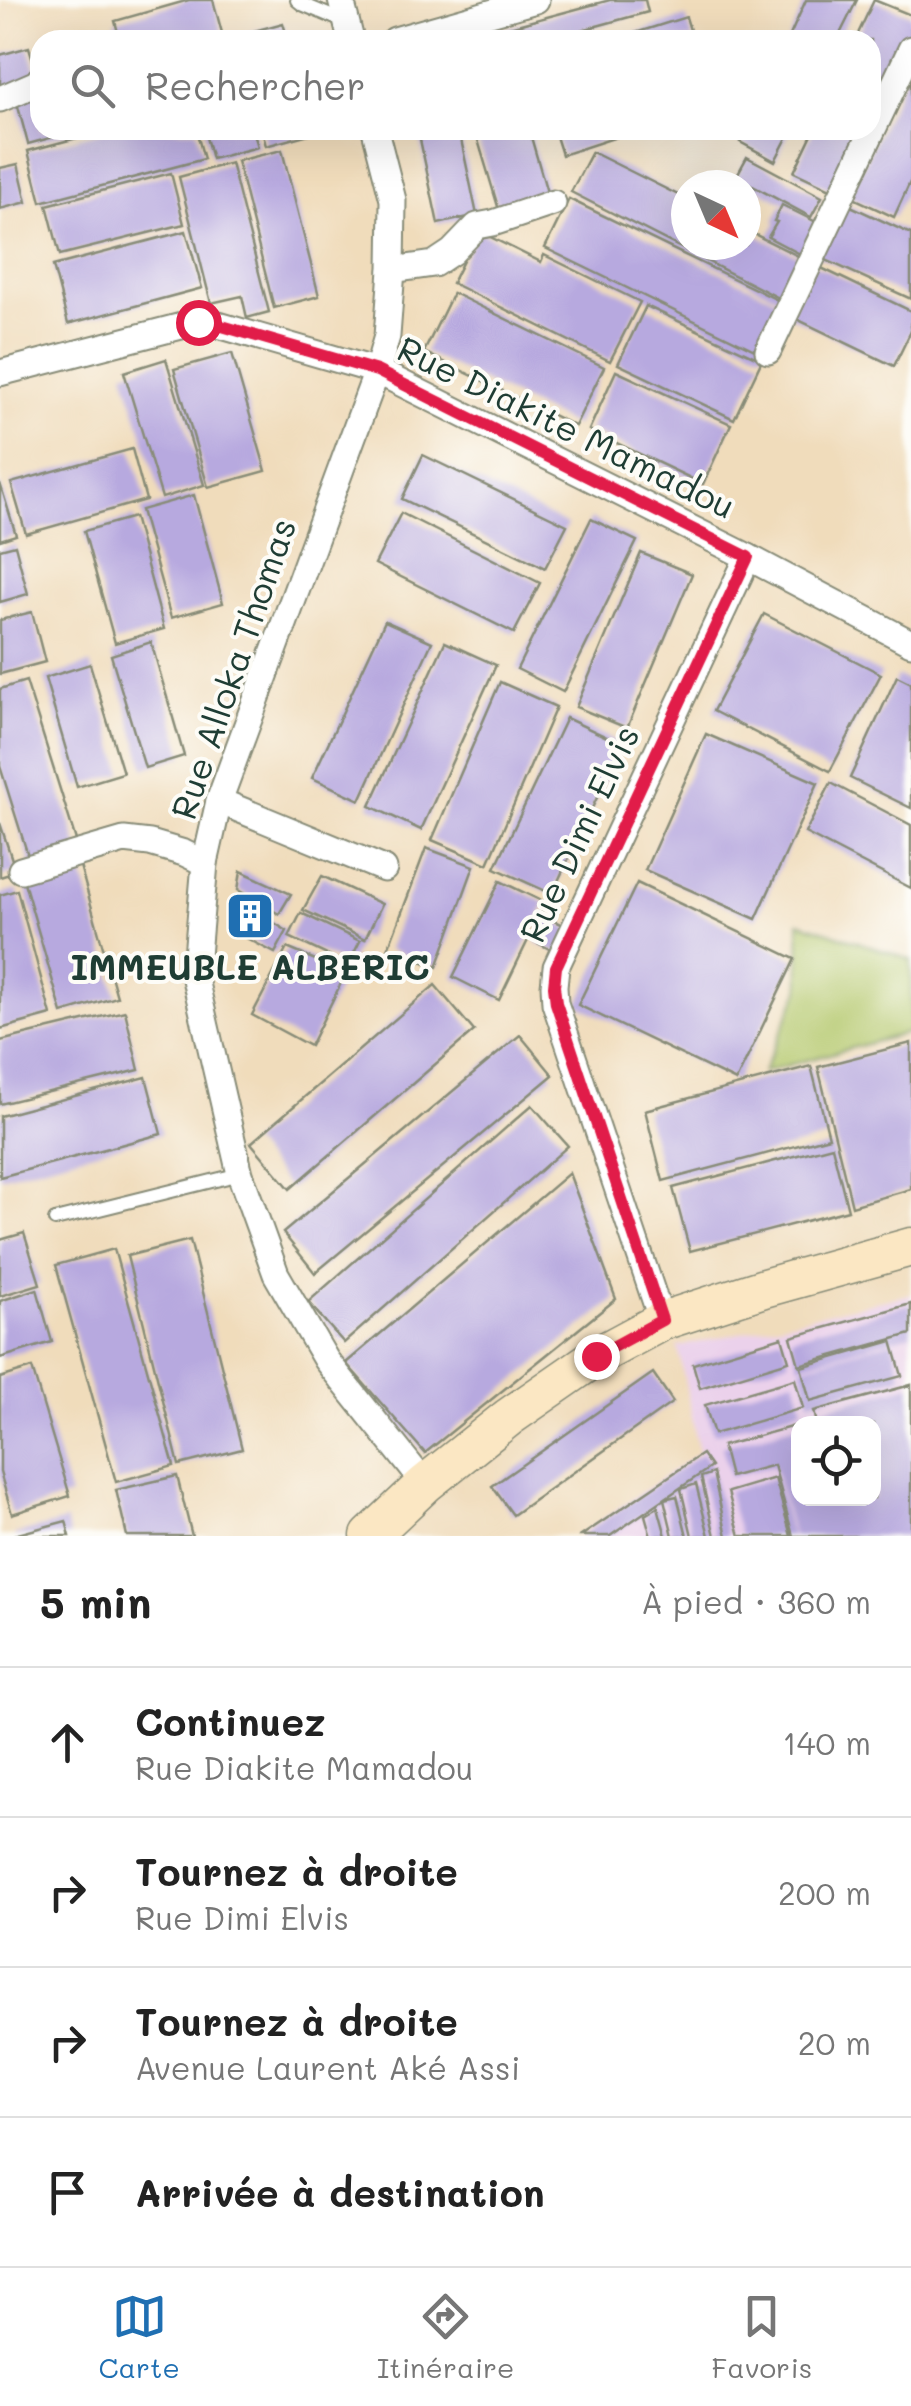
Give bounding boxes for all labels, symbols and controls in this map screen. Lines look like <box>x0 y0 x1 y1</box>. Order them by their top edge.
search box <box>30 30 881 140</box>
icon: search <box>65 58 120 113</box>
text: Rechercher <box>145 60 366 110</box>
north arrow <box>671 170 761 260</box>
route start <box>176 300 222 346</box>
street label: Rue Diakite Mamadou <box>390 324 743 528</box>
street label: Rue Alloka Thomas <box>159 512 305 825</box>
street label: Rue Dimi Elvis <box>508 717 648 949</box>
building icon: IMMEUBLE ALBERIC <box>224 890 276 942</box>
place label: IMMEUBLE ALBERIC <box>70 943 430 989</box>
route end <box>574 1334 620 1380</box>
map controls <box>791 1416 881 1506</box>
button: locate <box>791 1416 881 1506</box>
text: 5 min <box>40 1574 151 1629</box>
text: À pied · 360 m <box>641 1580 871 1622</box>
text: Continuez <box>135 1696 326 1746</box>
icon: ahead <box>40 1715 95 1770</box>
text: 140 m <box>782 1721 871 1763</box>
text: Rue Diakite Mamadou <box>135 1746 473 1788</box>
text: Tournez à droite <box>135 1846 458 1896</box>
icon: right <box>40 1865 95 1920</box>
text: 200 m <box>778 1871 871 1913</box>
text: Rue Dimi Elvis <box>135 1896 349 1938</box>
text: Tournez à droite <box>135 1996 458 2046</box>
icon: right <box>40 2015 95 2070</box>
text: 20 m <box>798 2021 871 2063</box>
text: Avenue Laurent Aké Assi <box>135 2046 520 2088</box>
icon: arrive <box>40 2165 95 2220</box>
text: Arrivée à destination <box>135 2167 545 2217</box>
tab: Carte <box>99 2289 180 2385</box>
tab: Itinéraire <box>377 2289 514 2385</box>
tab: Favoris <box>712 2289 812 2385</box>

